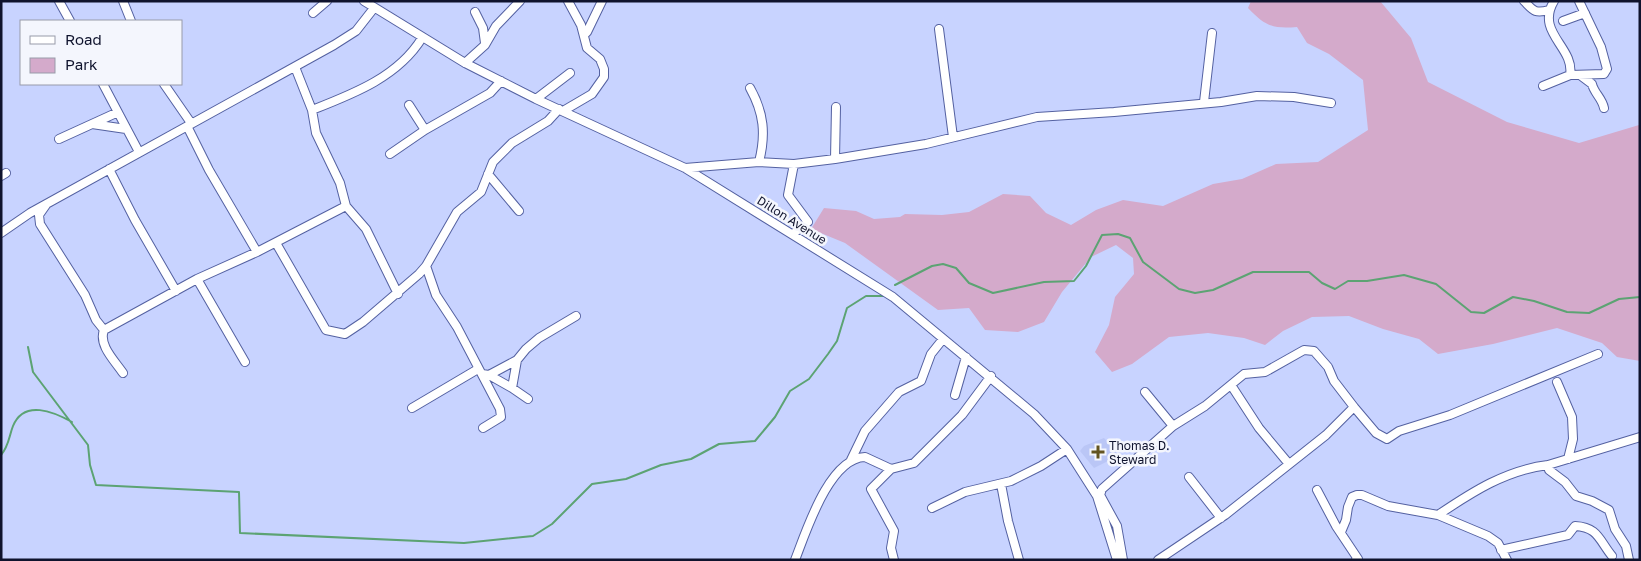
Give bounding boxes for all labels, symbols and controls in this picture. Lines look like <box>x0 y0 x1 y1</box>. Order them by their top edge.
legend <box>20 20 182 85</box>
text: Road <box>65 30 102 48</box>
text: Park <box>65 55 98 73</box>
street label: Dillon Avenue <box>754 193 830 247</box>
place label: Thomas D. Steward <box>1109 438 1170 467</box>
marker: Thomas D. Steward <box>1091 445 1105 459</box>

